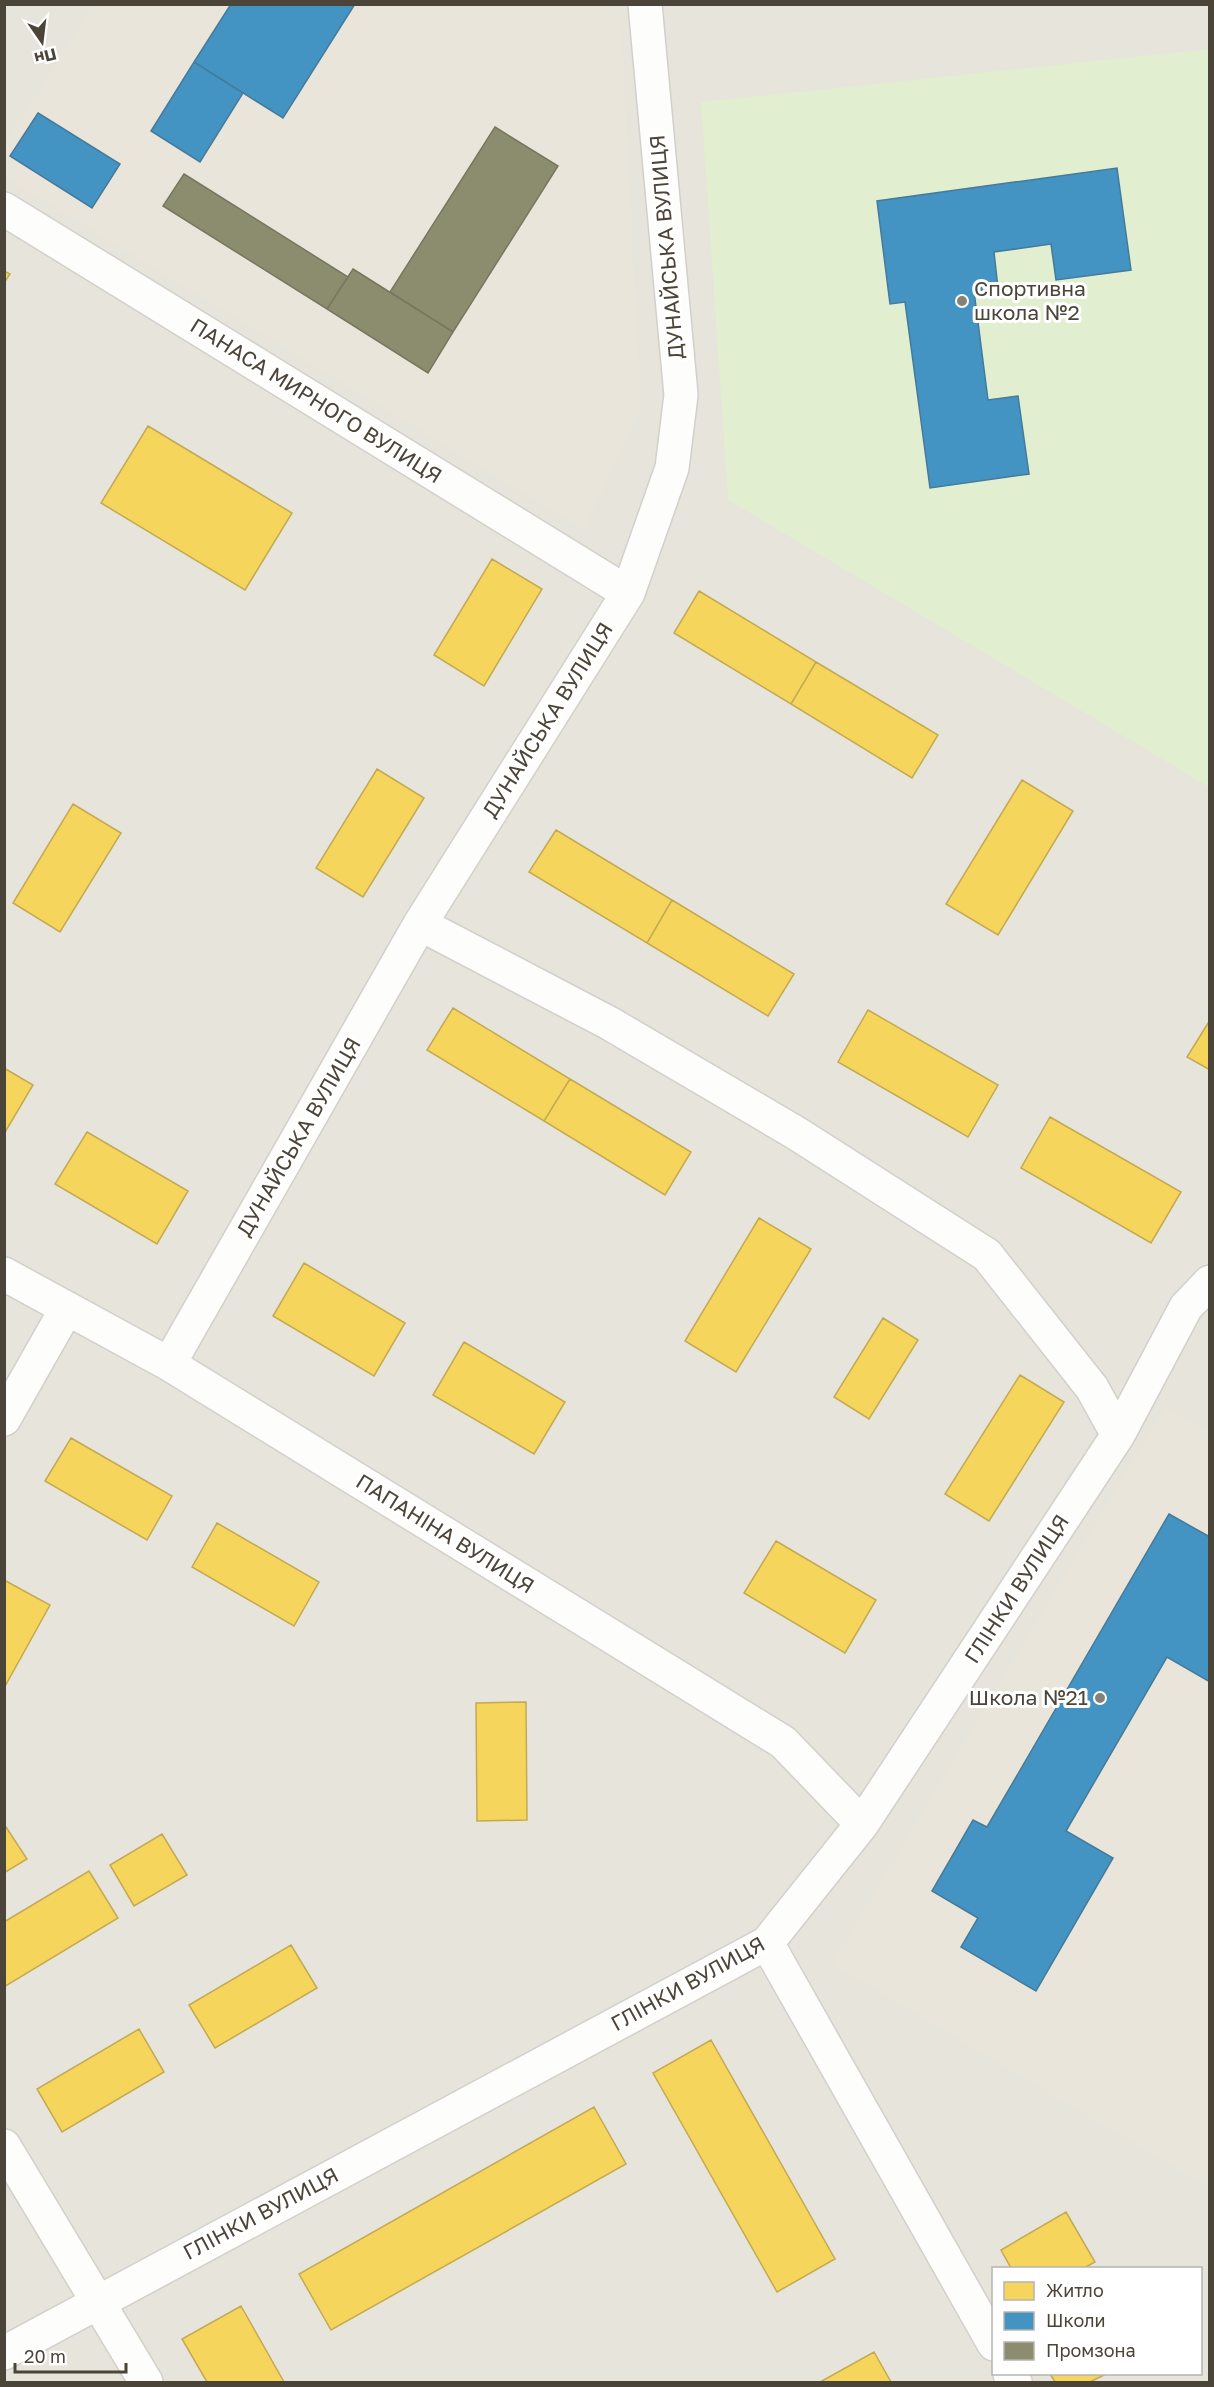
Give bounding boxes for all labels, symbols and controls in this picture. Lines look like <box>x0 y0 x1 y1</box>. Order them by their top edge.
north arrow <box>12 12 72 72</box>
text: Пн <box>33 44 59 69</box>
street label: ДУНАЙСЬКА ВУЛИЦЯ <box>643 134 689 360</box>
place label: Спортивна школа №2 <box>974 275 1086 325</box>
marker: Спортивна школа №2 <box>955 294 969 308</box>
street label: ПАНАСА МИРНОГО ВУЛИЦЯ <box>186 312 447 488</box>
street label: ДУНАЙСЬКА ВУЛИЦЯ <box>476 617 618 822</box>
street label: ДУНАЙСЬКА ВУЛИЦЯ <box>231 1033 366 1240</box>
street label: ПАПАНІНА ВУЛИЦЯ <box>352 1468 539 1599</box>
street label: ГЛІНКИ ВУЛИЦЯ <box>958 1509 1074 1668</box>
place label: Школа №21 <box>969 1684 1088 1710</box>
marker: Школа №21 <box>1093 1691 1107 1705</box>
street label: ГЛІНКИ ВУЛИЦЯ <box>606 1930 769 2036</box>
street label: ГЛІНКИ ВУЛИЦЯ <box>178 2161 343 2265</box>
legend <box>992 2267 1202 2375</box>
text: Житло <box>1046 2279 1104 2301</box>
text: Школи <box>1046 2309 1106 2331</box>
scale bar <box>15 2336 126 2374</box>
text: Промзона <box>1046 2339 1136 2361</box>
text: 20 m <box>24 2345 66 2367</box>

